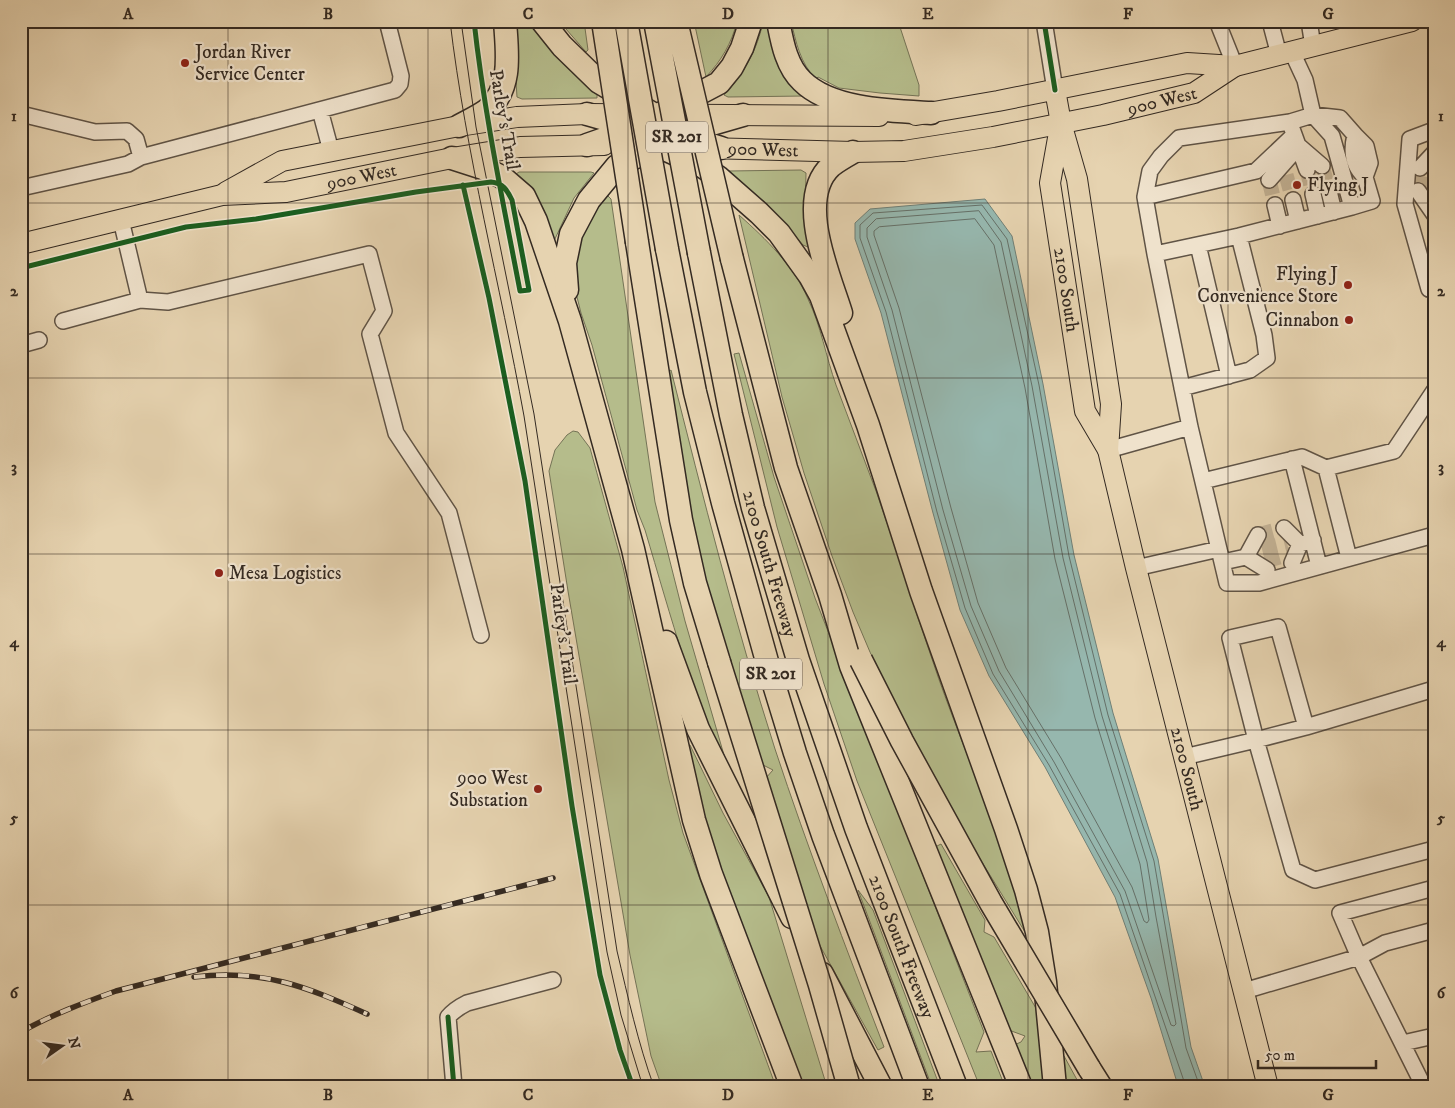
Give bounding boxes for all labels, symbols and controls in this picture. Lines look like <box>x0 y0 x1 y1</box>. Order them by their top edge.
text: A <box>122 4 134 24</box>
text: B <box>323 4 333 24</box>
text: C <box>523 4 533 24</box>
text: D <box>722 4 734 24</box>
text: E <box>922 4 934 24</box>
text: F <box>1123 4 1133 24</box>
text: G <box>1322 4 1334 24</box>
place label: Jordan River Service Center <box>193 41 305 86</box>
marker: Jordan River Service Center <box>179 57 191 69</box>
street label: Parley's Trail <box>484 68 524 173</box>
street label: 900 West <box>1124 81 1199 120</box>
text: 1 <box>11 106 17 126</box>
text: 1 <box>1438 106 1444 126</box>
road number: SR 201 <box>646 121 708 152</box>
street label: 900 West <box>726 137 799 162</box>
street label: 900 West <box>323 158 398 195</box>
place label: Flying J <box>1307 174 1369 197</box>
marker: Flying J <box>1291 179 1303 191</box>
street label: 2100 South <box>1049 246 1084 334</box>
place label: Flying J Convenience Store <box>1197 263 1338 308</box>
marker: Flying J Convenience Store <box>1342 279 1354 291</box>
text: 2 <box>10 281 19 301</box>
text: 2 <box>1437 281 1446 301</box>
place label: Cinnabon <box>1266 309 1339 332</box>
marker: Cinnabon <box>1343 314 1355 326</box>
text: 3 <box>11 457 17 477</box>
text: 3 <box>1438 457 1444 477</box>
street label: 2100 South Freeway <box>738 488 802 641</box>
place label: Mesa Logistics <box>229 562 341 585</box>
marker: Mesa Logistics <box>213 567 225 579</box>
street label: Parley's Trail <box>545 582 582 686</box>
text: 4 <box>8 632 19 652</box>
text: 4 <box>1435 632 1446 652</box>
road number: SR 201 <box>740 659 802 690</box>
street label: 2100 South <box>1165 725 1209 813</box>
place label: 900 West Substation <box>449 767 528 812</box>
marker: 900 West Substation <box>532 783 544 795</box>
text: 5 <box>9 808 18 828</box>
text: 5 <box>1436 808 1445 828</box>
street label: 2100 South Freeway <box>864 871 940 1022</box>
text: 6 <box>10 983 20 1003</box>
text: 6 <box>1437 983 1447 1003</box>
north arrow <box>38 1020 88 1070</box>
text: N <box>64 1035 84 1051</box>
scale bar <box>1258 1038 1375 1070</box>
text: 50 m <box>1265 1046 1295 1065</box>
text: A <box>122 1085 134 1105</box>
text: B <box>323 1085 333 1105</box>
text: C <box>523 1085 533 1105</box>
text: D <box>722 1085 734 1105</box>
text: E <box>922 1085 934 1105</box>
text: F <box>1123 1085 1133 1105</box>
text: G <box>1322 1085 1334 1105</box>

